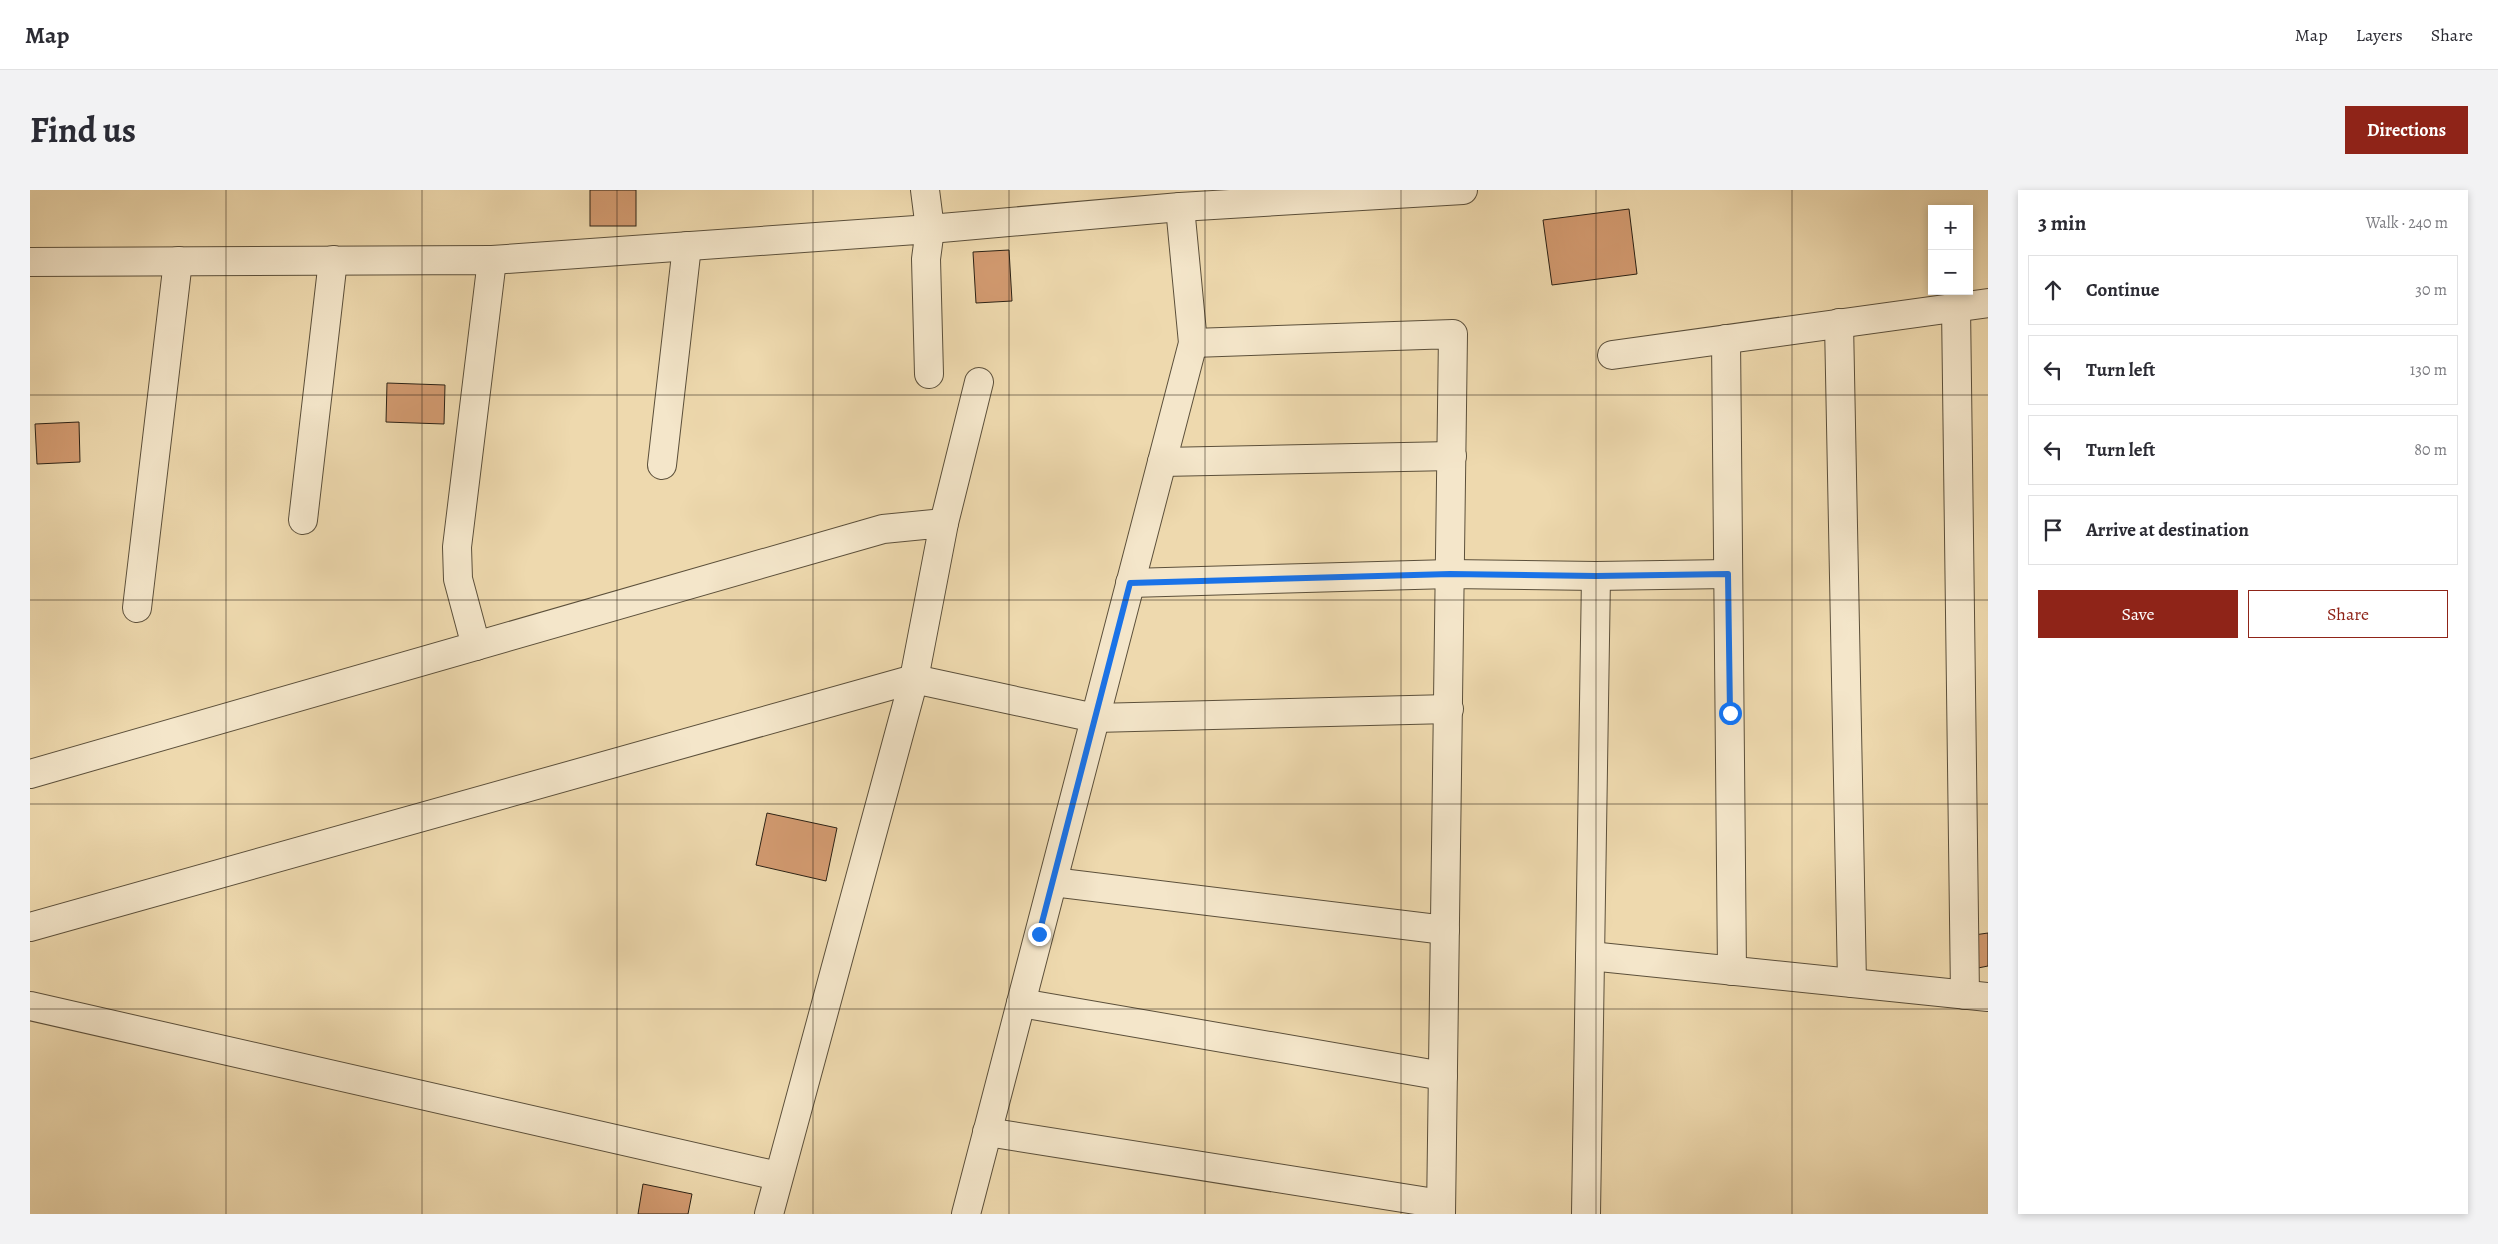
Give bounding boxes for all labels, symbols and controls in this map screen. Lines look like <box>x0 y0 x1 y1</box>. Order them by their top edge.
text: Map <box>25 19 69 51</box>
text: Map <box>2295 23 2328 47</box>
text: Layers <box>2356 23 2403 47</box>
text: Share <box>2431 23 2473 47</box>
text: Find us <box>30 106 136 154</box>
button: Directions <box>2345 106 2468 154</box>
map controls <box>1928 205 1973 295</box>
button: + <box>1928 205 1973 250</box>
text: 3 min <box>2038 209 2086 237</box>
text: Walk · 240 m <box>2366 212 2448 234</box>
button: − <box>1928 250 1973 295</box>
icon: ahead <box>2039 276 2067 304</box>
text: Continue <box>2086 277 2160 303</box>
text: 30 m <box>2415 279 2447 301</box>
icon: left <box>2039 356 2067 384</box>
text: Turn left <box>2086 357 2155 383</box>
text: 130 m <box>2410 359 2447 381</box>
icon: left <box>2039 436 2067 464</box>
text: Turn left <box>2086 437 2155 463</box>
text: 80 m <box>2414 439 2447 461</box>
icon: arrive <box>2039 516 2067 544</box>
text: Arrive at destination <box>2086 517 2249 543</box>
button: Save <box>2038 590 2238 638</box>
button: Share <box>2248 590 2448 638</box>
route start <box>1719 702 1742 725</box>
route end <box>1028 923 1051 946</box>

